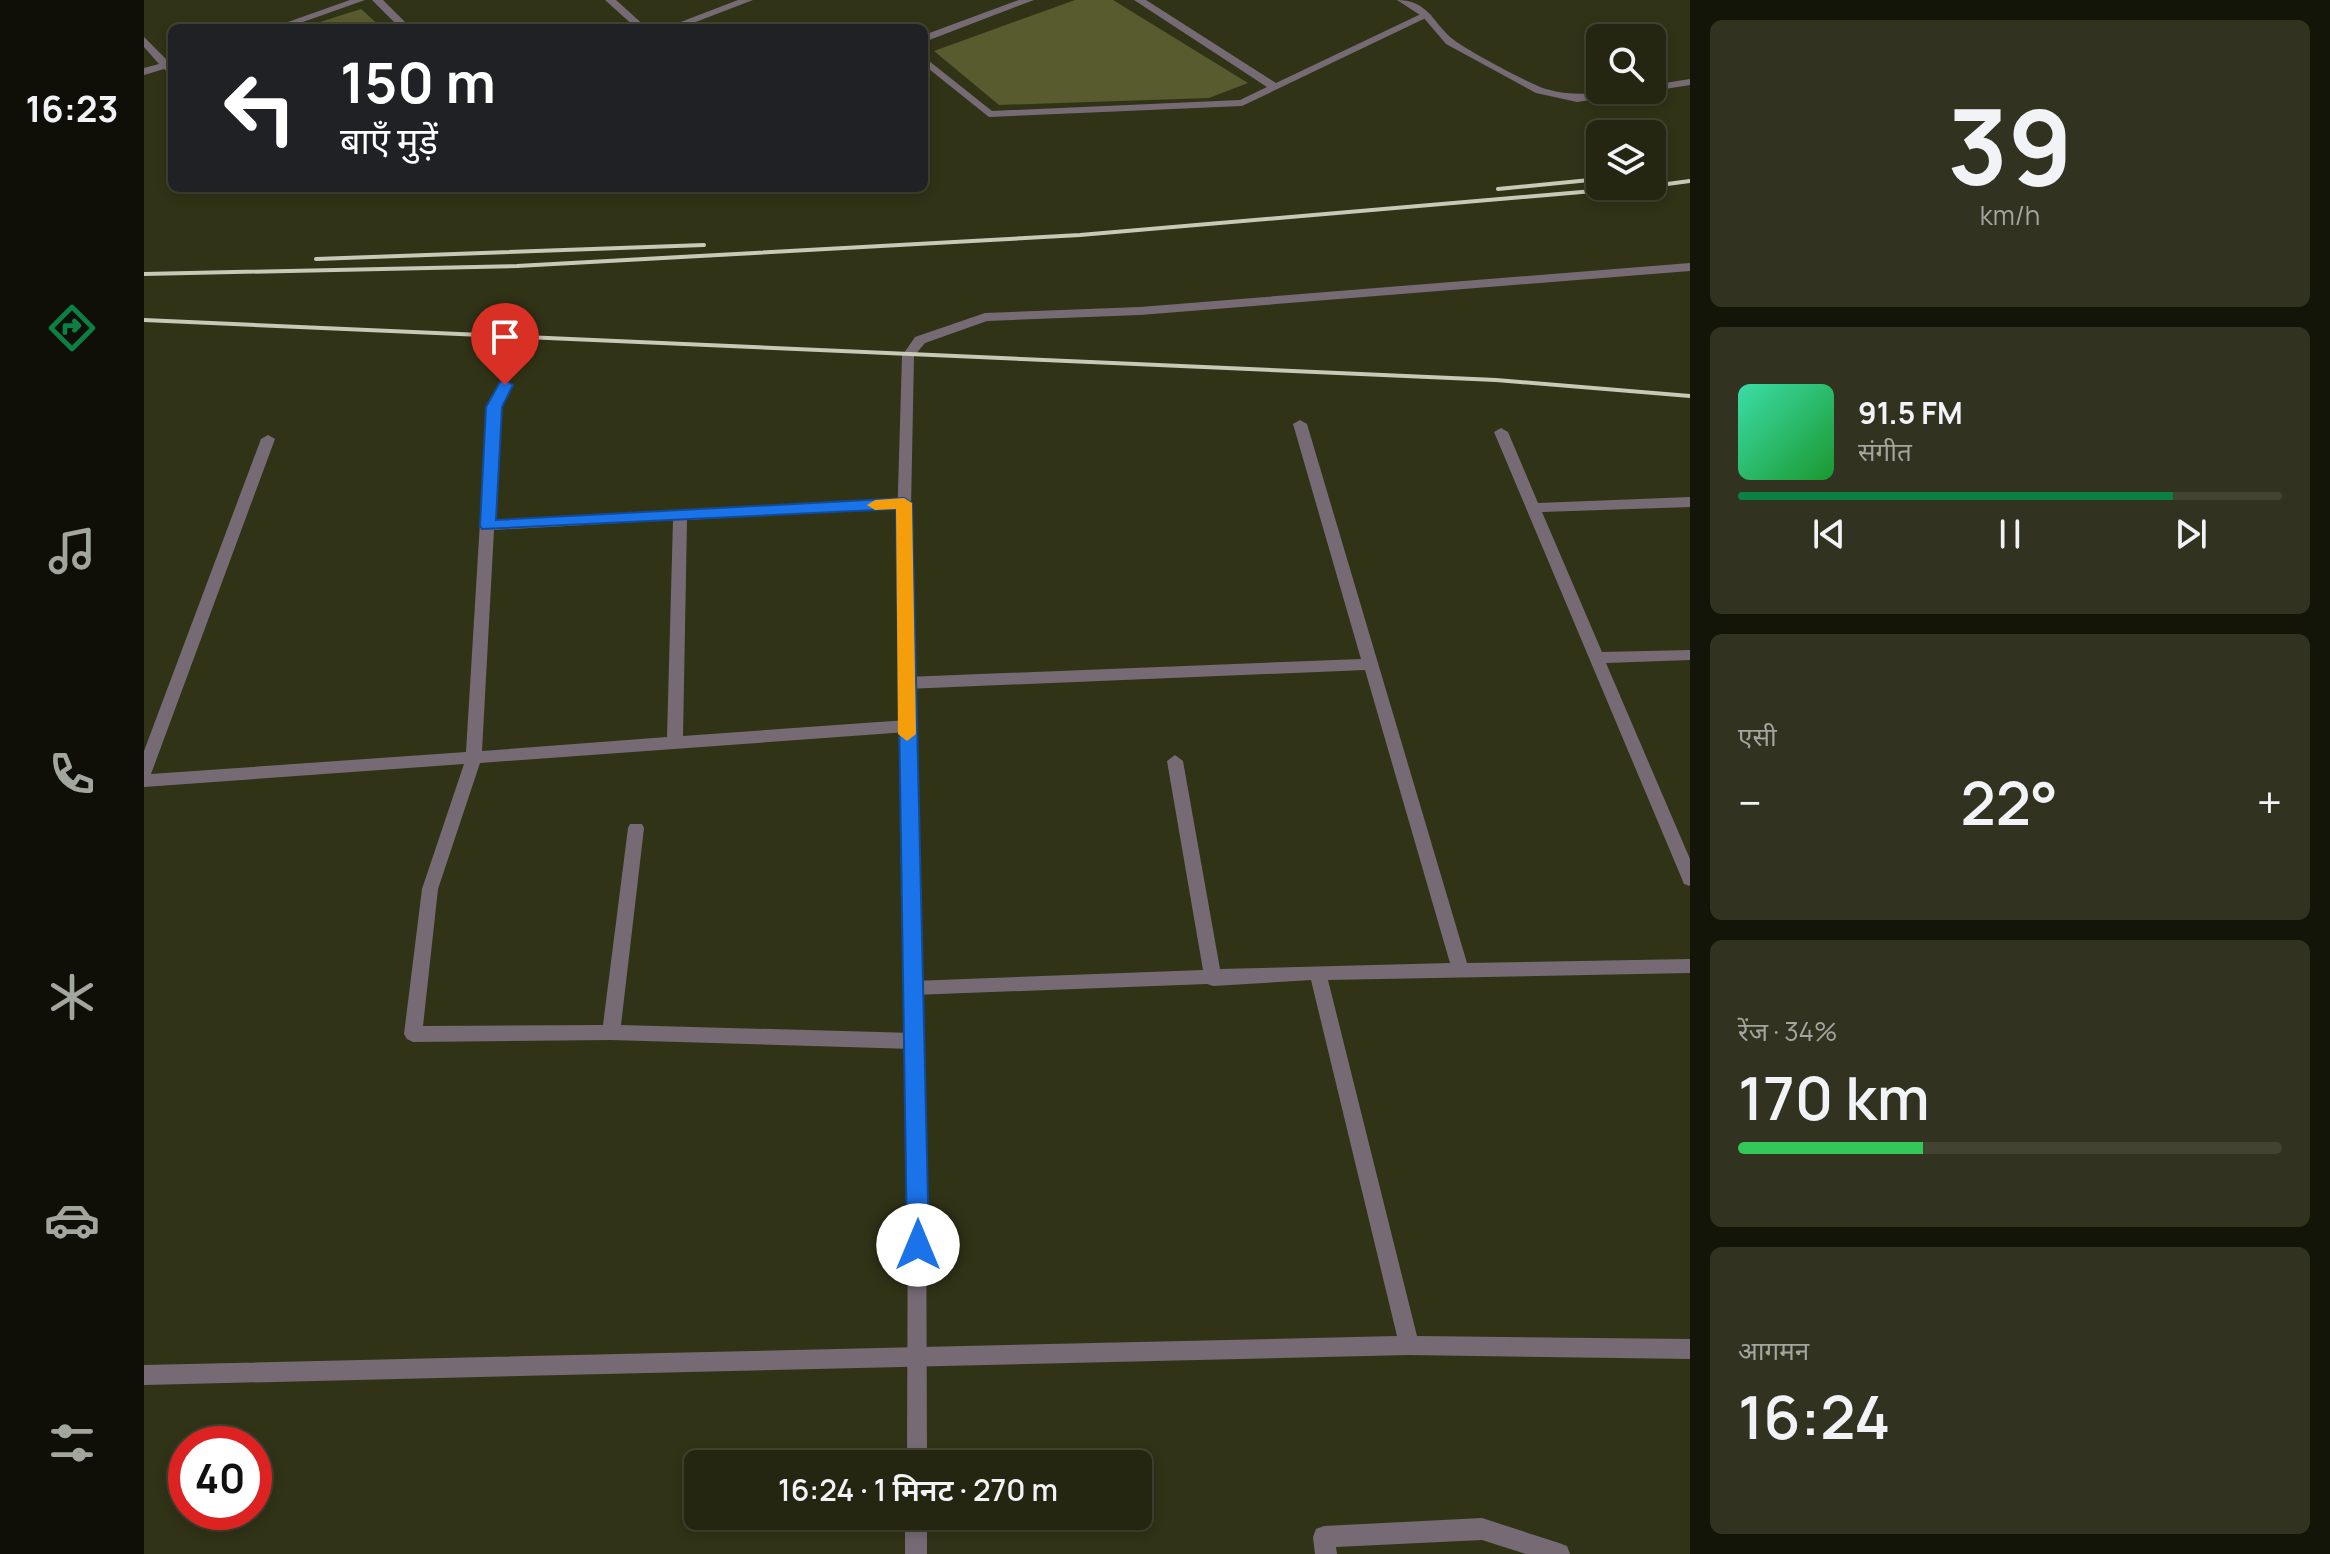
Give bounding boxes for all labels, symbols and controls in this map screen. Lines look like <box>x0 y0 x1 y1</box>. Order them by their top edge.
map controls <box>1586 24 1666 200</box>
button: search <box>1586 24 1666 104</box>
text: 150 m <box>340 43 496 120</box>
icon: left <box>208 56 312 160</box>
text: 39 <box>1947 74 2073 216</box>
text: 16:23 <box>26 84 118 133</box>
text: बाएँ मुड़ें <box>340 116 438 165</box>
button: layers <box>1586 120 1666 200</box>
text: km/h <box>1980 197 2040 233</box>
icon: directions <box>44 300 100 356</box>
pin <box>471 303 539 385</box>
icon: arrive <box>483 315 527 359</box>
text: 91.5 FM <box>1858 392 1963 433</box>
text: संगीत <box>1858 433 1912 469</box>
icon: previous <box>1807 512 1851 556</box>
icon: pause <box>1988 512 2032 556</box>
icon: next <box>2169 512 2213 556</box>
icon: music <box>44 523 100 579</box>
text: एसी <box>1738 718 1777 754</box>
icon: phone <box>44 746 100 802</box>
text: 22° <box>1960 761 2058 843</box>
text: − <box>1738 772 1762 832</box>
text: + <box>2257 772 2282 832</box>
icon: climate <box>44 969 100 1025</box>
text: रेंज · 34% <box>1738 1013 1837 1049</box>
text: 170 km <box>1738 1056 1930 1138</box>
icon: car <box>44 1192 100 1248</box>
position arrow <box>876 1203 960 1287</box>
text: आगमन <box>1738 1332 1809 1368</box>
text: 16:24 <box>1738 1375 1890 1457</box>
icon: filters <box>44 1415 100 1471</box>
speed limit sign: 40 <box>168 1426 272 1530</box>
text: 16:24 · 1 मिनट · 270 m <box>778 1469 1058 1510</box>

